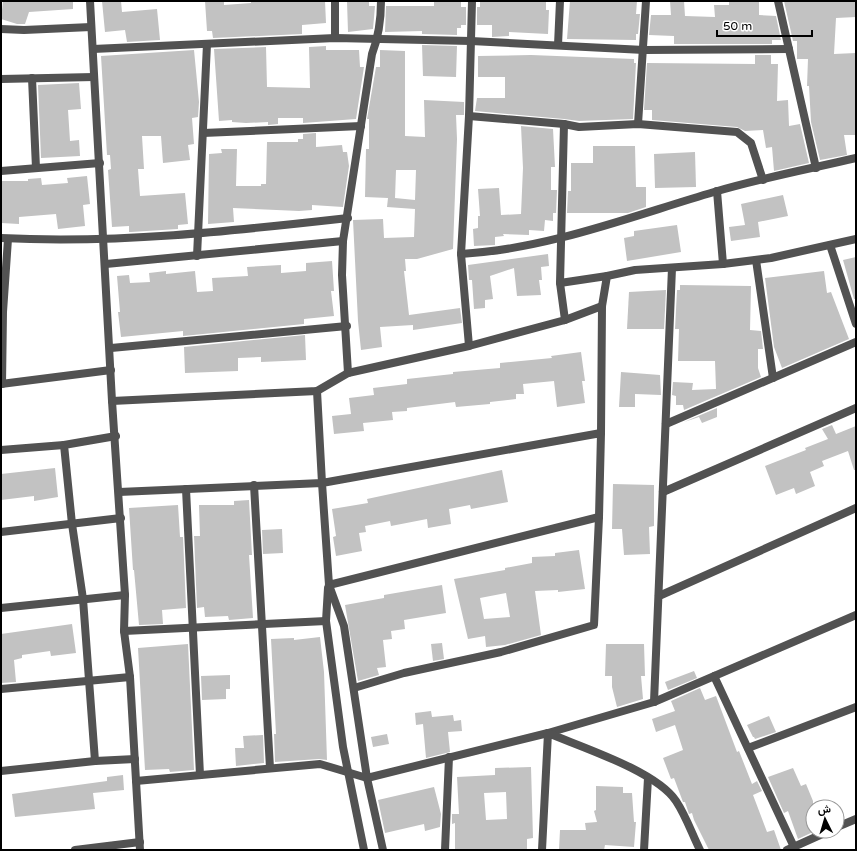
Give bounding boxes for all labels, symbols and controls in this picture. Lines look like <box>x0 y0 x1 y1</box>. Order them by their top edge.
scale bar <box>717 12 812 38</box>
text: 50 m <box>723 19 752 33</box>
north arrow <box>805 799 845 839</box>
text: ش <box>817 802 831 817</box>

